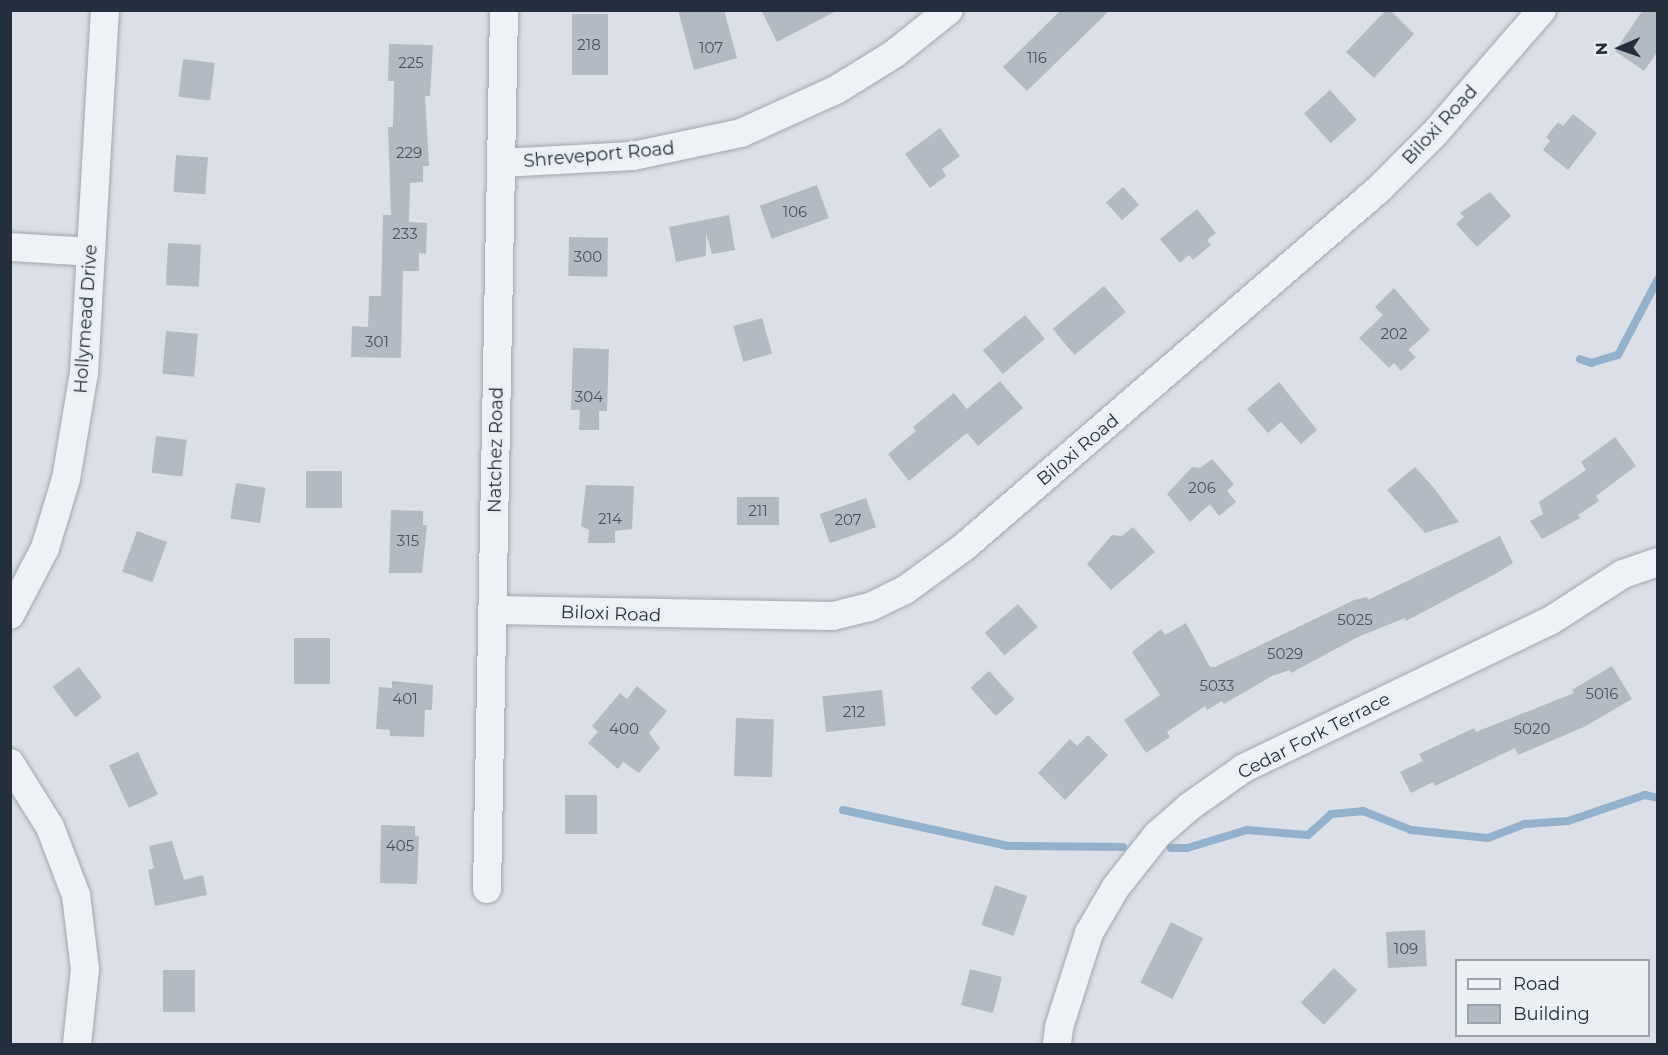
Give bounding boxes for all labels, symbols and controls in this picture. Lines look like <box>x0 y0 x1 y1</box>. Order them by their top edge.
north arrow <box>1590 18 1650 78</box>
house number: 218 <box>577 36 601 54</box>
house number: 107 <box>699 39 723 57</box>
text: N <box>1592 42 1611 55</box>
house number: 116 <box>1027 49 1047 67</box>
house number: 225 <box>398 54 424 72</box>
street label: Biloxi Road <box>1398 81 1482 169</box>
street label: Shreveport Road <box>523 138 675 172</box>
house number: 229 <box>396 144 422 162</box>
house number: 106 <box>783 203 807 221</box>
house number: 233 <box>392 225 418 243</box>
street label: Hollymead Drive <box>70 244 102 394</box>
house number: 300 <box>574 248 602 266</box>
house number: 202 <box>1381 325 1407 343</box>
house number: 301 <box>365 333 389 351</box>
street label: Natchez Road <box>484 387 508 513</box>
house number: 304 <box>575 388 603 406</box>
street label: Biloxi Road <box>1033 409 1123 491</box>
house number: 206 <box>1188 479 1216 497</box>
house number: 211 <box>748 502 768 520</box>
house number: 214 <box>598 510 622 528</box>
house number: 207 <box>834 511 862 529</box>
house number: 315 <box>397 532 419 550</box>
street label: Biloxi Road <box>560 601 662 627</box>
house number: 5025 <box>1337 611 1373 629</box>
house number: 5029 <box>1267 645 1303 663</box>
house number: 5033 <box>1199 677 1235 695</box>
house number: 5016 <box>1586 685 1618 703</box>
street label: Cedar Fork Terrace <box>1234 688 1394 784</box>
house number: 401 <box>392 690 418 708</box>
house number: 212 <box>843 703 865 721</box>
house number: 400 <box>609 720 639 738</box>
house number: 5020 <box>1514 720 1550 738</box>
house number: 405 <box>386 837 414 855</box>
house number: 109 <box>1394 940 1418 958</box>
legend <box>1455 959 1650 1037</box>
text: Road <box>1513 973 1560 995</box>
text: Building <box>1513 1003 1590 1025</box>

